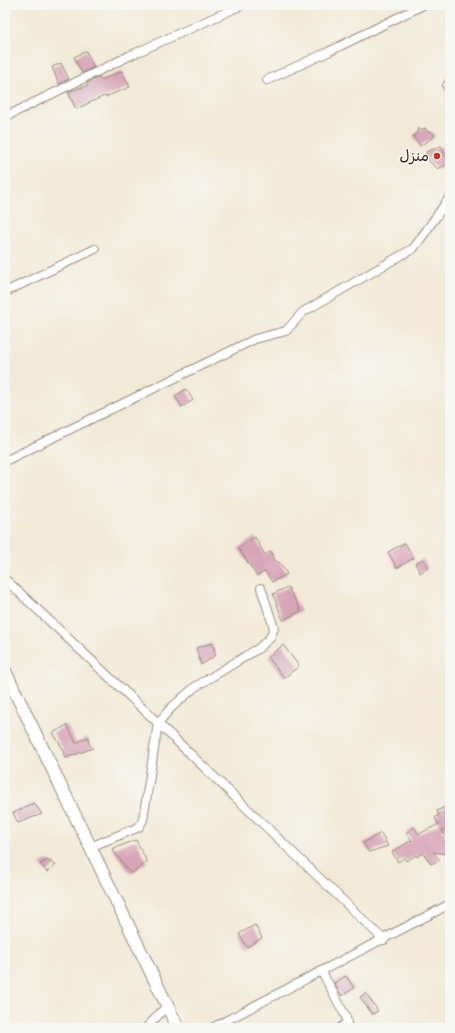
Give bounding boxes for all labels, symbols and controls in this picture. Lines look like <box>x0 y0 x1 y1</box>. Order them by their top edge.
place label: منزل <box>399 146 429 166</box>
marker: منزل <box>432 151 442 161</box>

